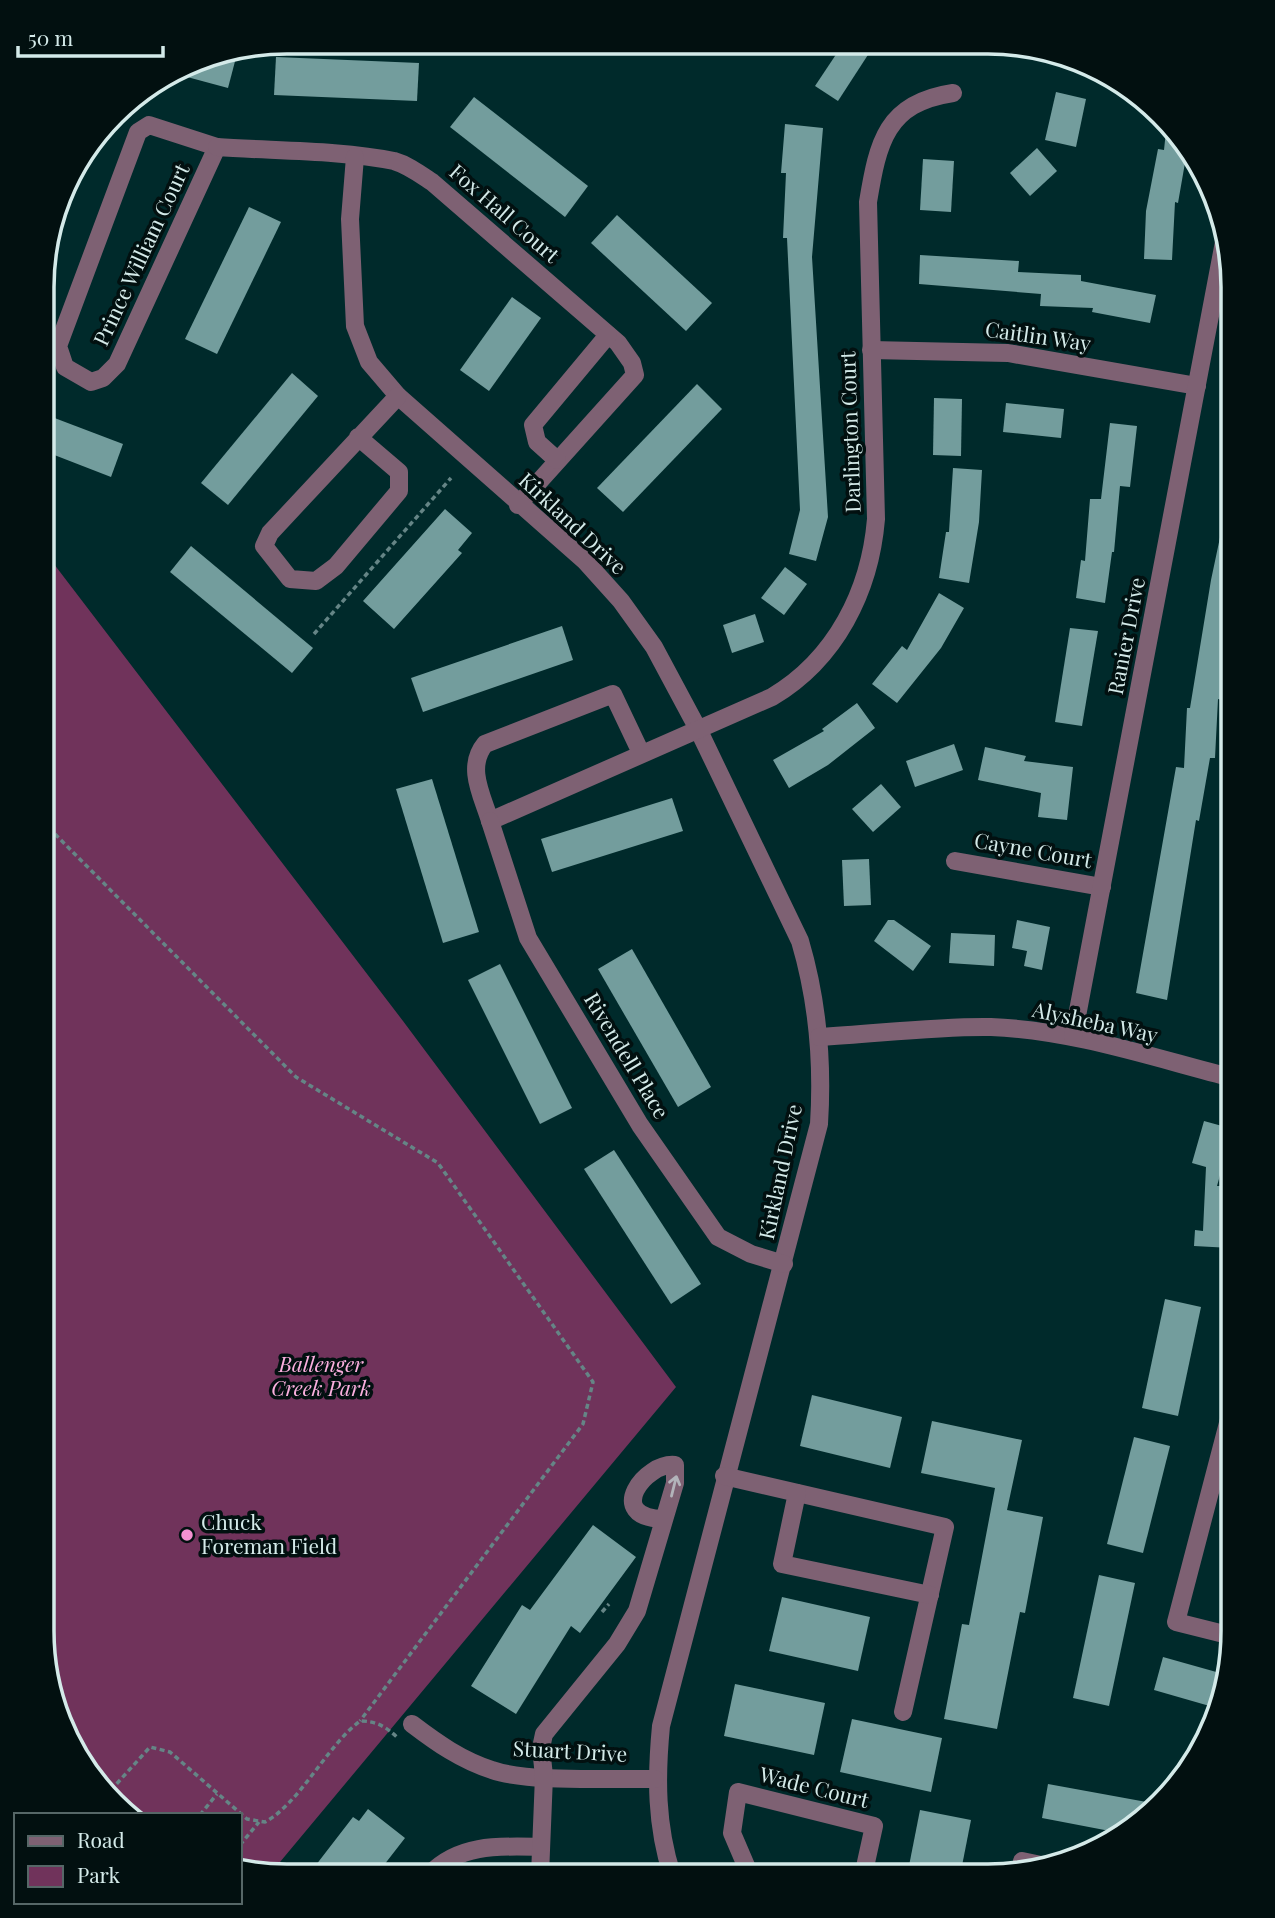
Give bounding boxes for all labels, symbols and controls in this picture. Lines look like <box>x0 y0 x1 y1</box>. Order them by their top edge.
scale bar <box>18 14 163 58</box>
text: 50 m <box>28 23 74 51</box>
street label: Fox Hall Court <box>444 157 567 268</box>
street label: Prince William Court <box>86 158 195 350</box>
street label: Caitlin Way <box>984 314 1093 356</box>
street label: Darlington Court <box>832 350 866 513</box>
street label: Kirkland Drive <box>514 465 633 580</box>
street label: Ranier Drive <box>1100 575 1150 697</box>
street label: Cayne Court <box>972 825 1095 873</box>
street label: Rivendell Place <box>579 987 676 1123</box>
street label: Alysheba Way <box>1029 994 1161 1048</box>
street label: Kirkland Drive <box>751 1101 807 1242</box>
park label: Ballenger Creek Park <box>271 1349 371 1401</box>
one-way arrow <box>668 1475 681 1498</box>
place label: Chuck Foreman Field <box>201 1507 337 1559</box>
marker: Chuck Foreman Field <box>179 1527 195 1543</box>
street label: Stuart Drive <box>512 1733 628 1767</box>
street label: Wade Court <box>756 1759 872 1813</box>
legend <box>14 1813 242 1904</box>
text: Road <box>77 1825 125 1853</box>
text: Park <box>77 1860 121 1888</box>

